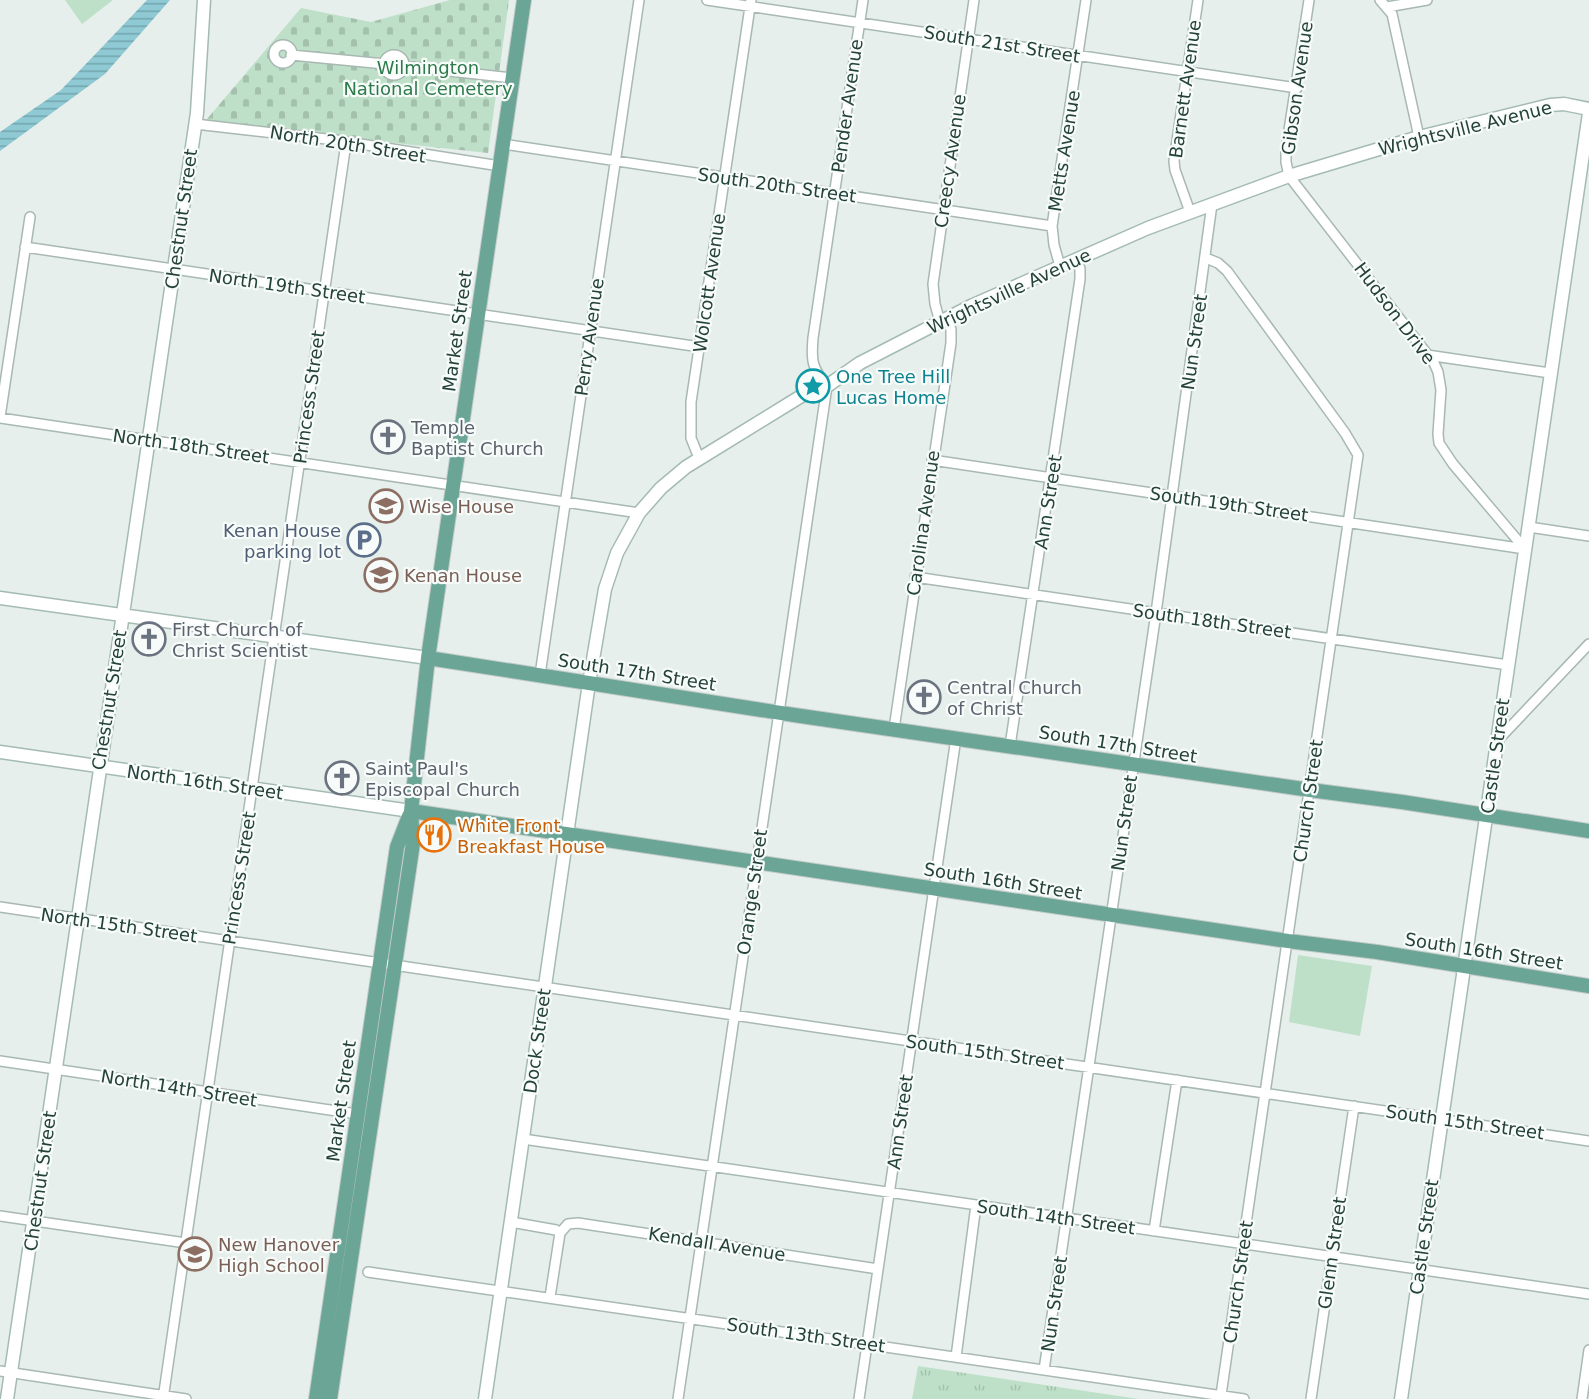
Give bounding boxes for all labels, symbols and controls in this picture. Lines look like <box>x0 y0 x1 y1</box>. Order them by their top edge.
street label: Barnett Avenue <box>1165 18 1205 160</box>
street label: Gibson Avenue <box>1277 20 1317 156</box>
street label: South 21st Street <box>922 21 1082 67</box>
street label: Pender Avenue <box>827 38 867 174</box>
park label: Wilmington National Cemetery <box>343 57 513 99</box>
street label: Metts Avenue <box>1044 89 1084 213</box>
street label: Creecy Avenue <box>930 93 970 229</box>
street label: Wrightsville Avenue <box>1376 96 1554 160</box>
street label: North 20th Street <box>268 121 428 167</box>
street label: Chestnut Street <box>161 147 201 291</box>
street label: South 20th Street <box>696 163 858 207</box>
street label: Wolcott Avenue <box>689 212 729 354</box>
street label: Wrightsville Avenue <box>924 244 1094 338</box>
street label: Hudson Drive <box>1350 258 1440 368</box>
street label: North 19th Street <box>207 265 367 307</box>
street label: Market Street <box>438 269 476 393</box>
street label: Perry Avenue <box>570 277 608 397</box>
street label: Nun Street <box>1177 293 1211 391</box>
street label: Princess Street <box>289 329 329 465</box>
place label: One Tree Hill Lucas Home <box>836 366 950 408</box>
place icon: One Tree Hill Lucas Home <box>795 368 831 404</box>
place label: Temple Baptist Church <box>410 417 544 459</box>
church icon: Temple Baptist Church <box>370 419 406 455</box>
street label: North 18th Street <box>111 425 271 467</box>
street label: Carolina Avenue <box>902 449 944 597</box>
street label: Ann Street <box>1030 453 1066 551</box>
street label: South 19th Street <box>1148 482 1310 526</box>
school or university icon: Wise House <box>368 488 404 524</box>
place label: Wise House <box>409 496 514 517</box>
place label: Kenan House parking lot <box>223 520 341 562</box>
parking icon: Kenan House parking lot <box>346 522 382 558</box>
school or university icon: Kenan House <box>363 557 399 593</box>
place label: Kenan House <box>404 565 522 586</box>
street label: South 18th Street <box>1131 599 1293 643</box>
place label: First Church of Christ Scientist <box>172 619 308 661</box>
church icon: First Church of Christ Scientist <box>131 621 167 657</box>
street label: Chestnut Street <box>88 628 130 772</box>
street label: South 17th Street <box>556 649 718 695</box>
place label: Central Church of Christ <box>947 677 1082 719</box>
church icon: Central Church of Christ <box>906 679 942 715</box>
street label: Castle Street <box>1476 697 1514 815</box>
street label: South 17th Street <box>1037 721 1199 767</box>
street label: Church Street <box>1289 738 1327 864</box>
place label: Saint Paul's Episcopal Church <box>365 758 520 800</box>
church icon: Saint Paul's Episcopal Church <box>324 760 360 796</box>
street label: North 16th Street <box>125 761 285 803</box>
street label: Nun Street <box>1107 774 1141 872</box>
street label: Princess Street <box>218 810 260 946</box>
place label: White Front Breakfast House <box>457 815 605 857</box>
restaurant icon: White Front Breakfast House <box>416 817 452 853</box>
street label: Orange Street <box>733 828 771 956</box>
street label: South 16th Street <box>922 858 1084 904</box>
street label: North 15th Street <box>39 904 199 946</box>
street label: South 16th Street <box>1403 928 1565 974</box>
street label: Dock Street <box>519 987 555 1095</box>
street label: South 15th Street <box>904 1030 1066 1074</box>
street label: Market Street <box>322 1039 360 1163</box>
street label: North 14th Street <box>99 1065 259 1111</box>
street label: Ann Street <box>883 1073 917 1171</box>
street label: South 15th Street <box>1384 1100 1546 1144</box>
street label: Chestnut Street <box>20 1109 60 1253</box>
street label: Castle Street <box>1405 1178 1443 1296</box>
street label: South 14th Street <box>975 1195 1137 1239</box>
street label: Glenn Street <box>1314 1195 1350 1311</box>
street label: Church Street <box>1219 1219 1257 1345</box>
street label: Kendall Avenue <box>647 1223 787 1265</box>
place label: New Hanover High School <box>218 1234 340 1276</box>
school or university icon: New Hanover High School <box>177 1236 213 1272</box>
street label: Nun Street <box>1037 1255 1071 1353</box>
street label: South 13th Street <box>725 1313 887 1357</box>

